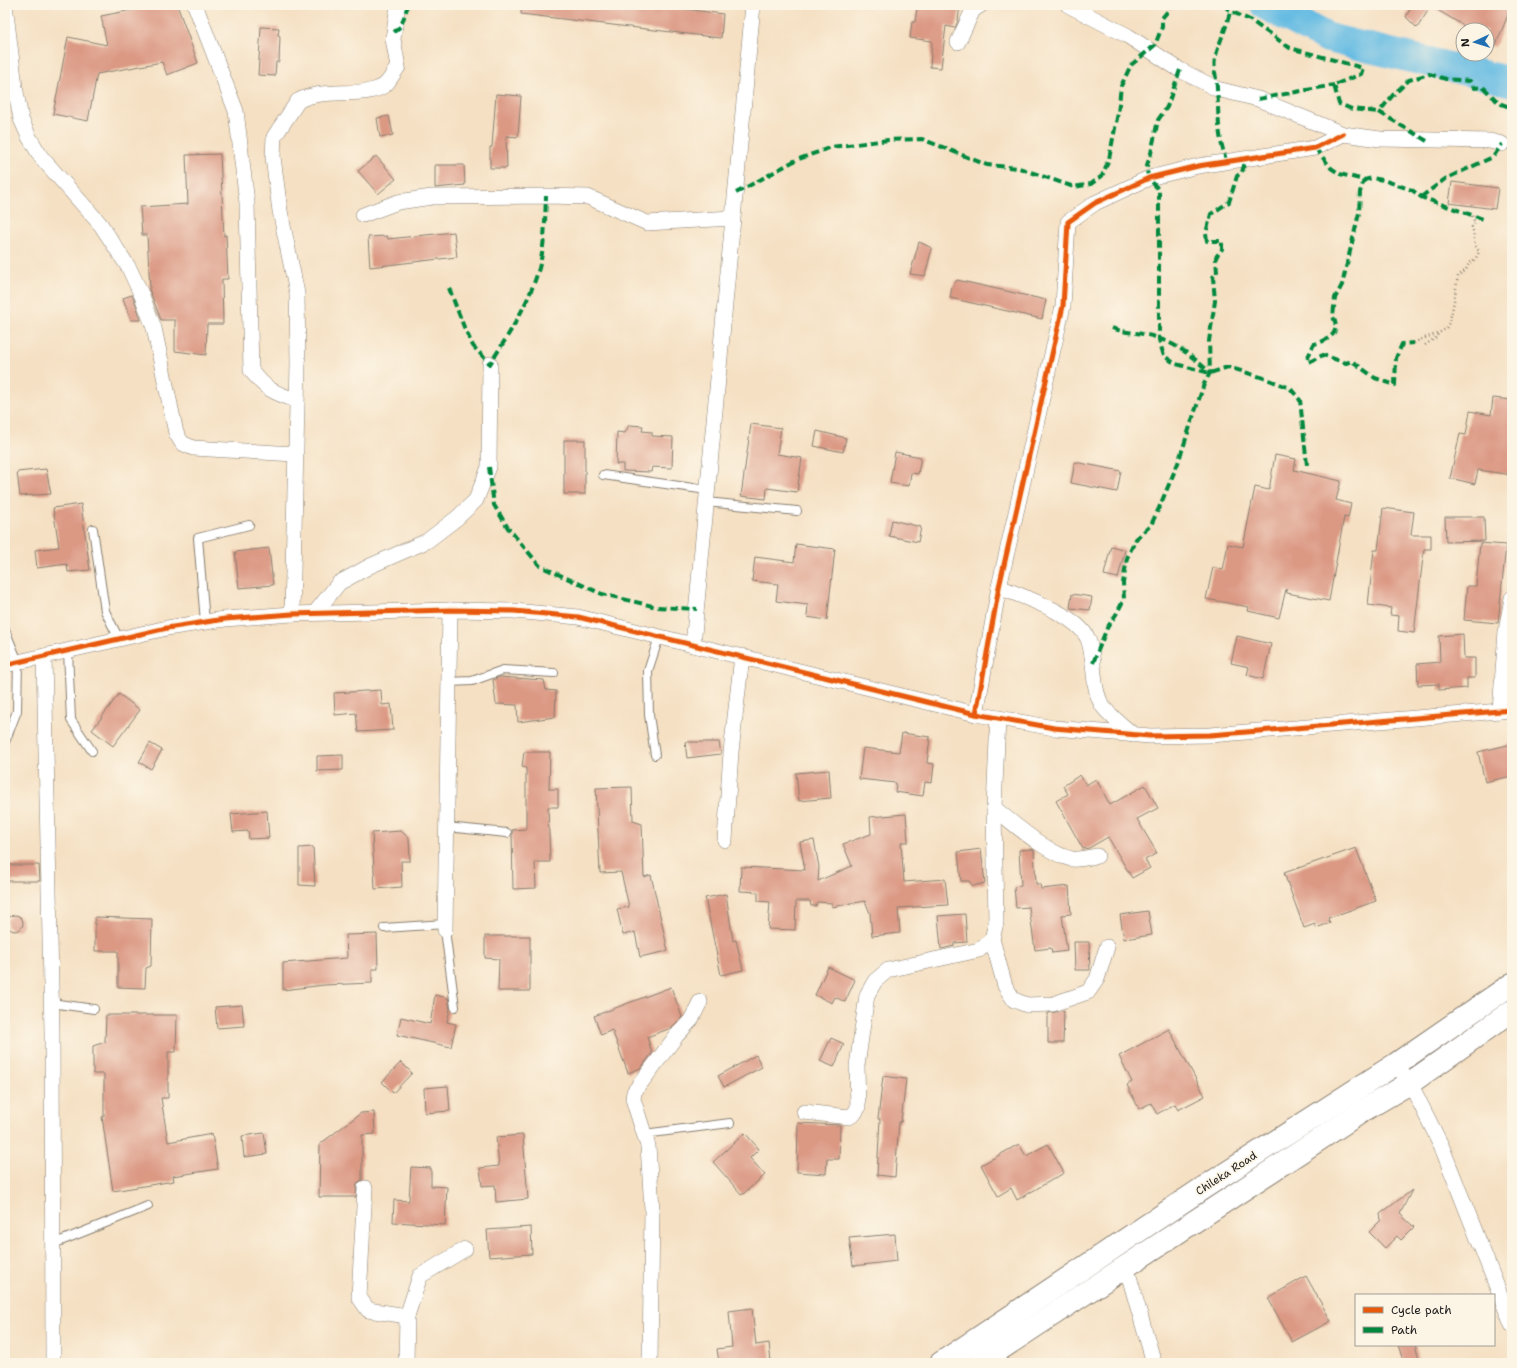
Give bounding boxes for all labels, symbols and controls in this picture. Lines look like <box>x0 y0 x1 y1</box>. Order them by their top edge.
north arrow <box>1455 22 1495 62</box>
text: N <box>1458 38 1473 48</box>
street label: Chileka Road <box>1193 1148 1260 1199</box>
legend <box>1355 1294 1495 1346</box>
text: Cycle path <box>1391 1302 1452 1318</box>
text: Path <box>1391 1322 1417 1338</box>

